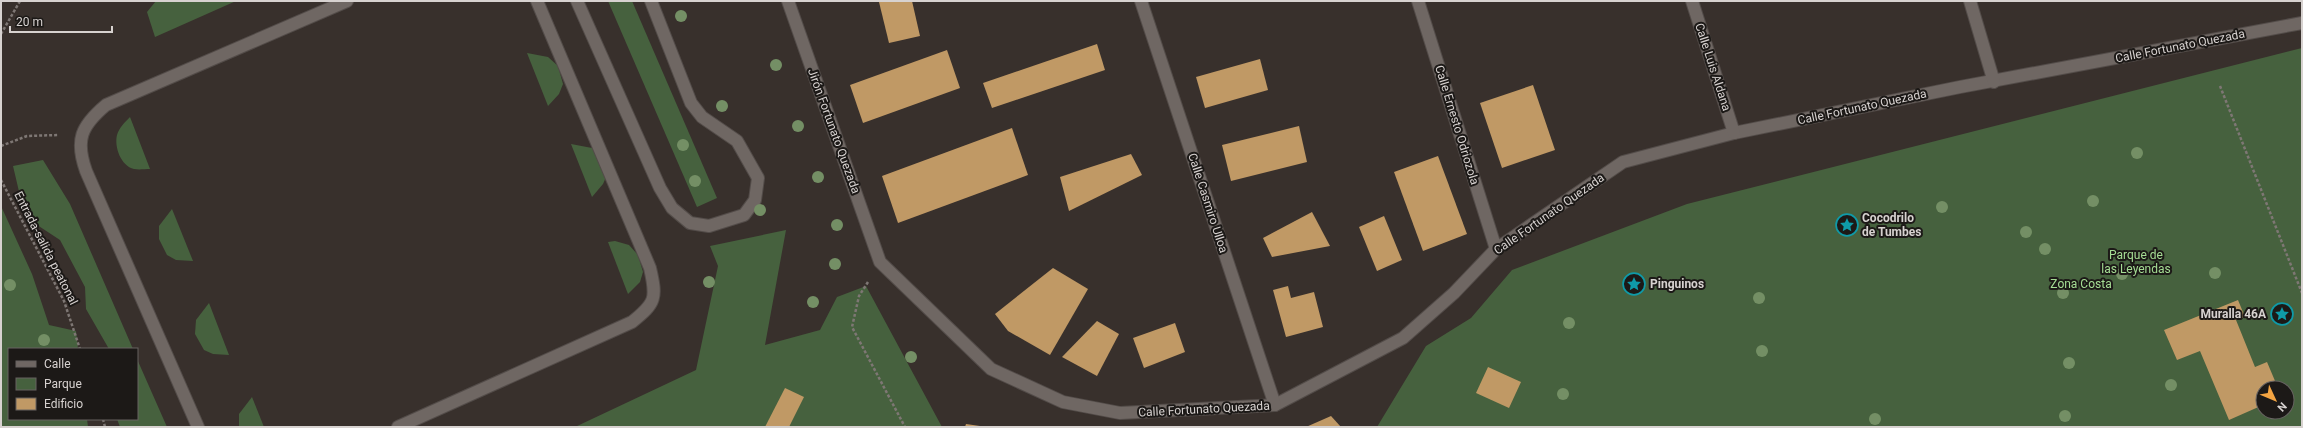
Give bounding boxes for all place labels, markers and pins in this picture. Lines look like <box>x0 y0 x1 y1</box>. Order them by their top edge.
place label: Cocodrilo de Tumbes <box>1862 211 1921 239</box>
place icon: Cocodrilo de Tumbes <box>1834 212 1860 238</box>
place icon: Pinguinos <box>1621 271 1647 297</box>
place label: Pinguinos <box>1650 277 1704 291</box>
place icon: Muralla 46A <box>2269 301 2295 327</box>
place label: Muralla 46A <box>2201 307 2267 321</box>

